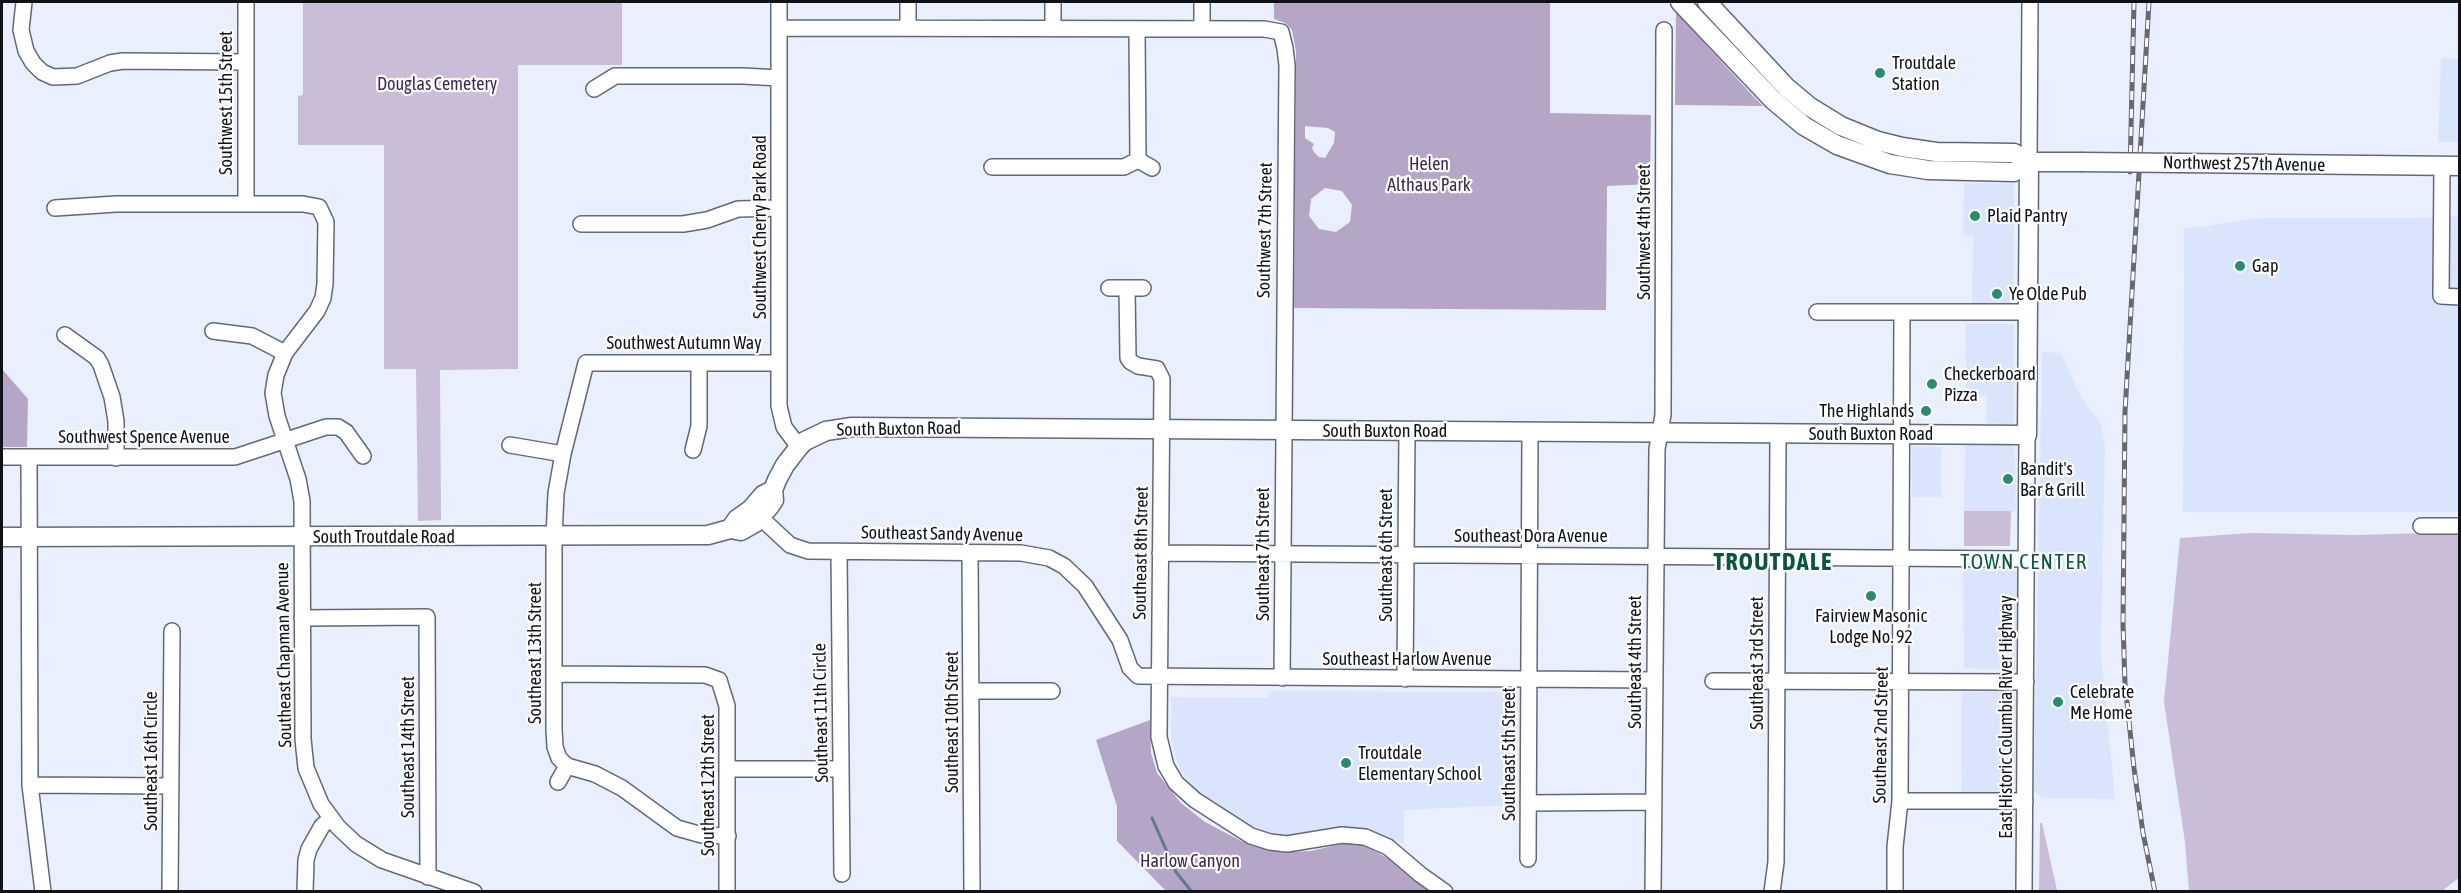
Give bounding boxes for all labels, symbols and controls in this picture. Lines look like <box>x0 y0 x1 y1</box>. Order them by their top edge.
street label: Southwest 15th Street <box>215 31 237 175</box>
place label: Troutdale Station <box>1892 52 1956 94</box>
marker: Troutdale Station <box>1873 66 1887 80</box>
park label: Douglas Cemetery <box>377 73 497 95</box>
street label: Southwest Cherry Park Road <box>749 135 771 319</box>
street label: Northwest 257th Avenue <box>2163 152 2325 176</box>
park label: Helen Althaus Park <box>1387 153 1471 195</box>
street label: Southwest 7th Street <box>1253 162 1277 298</box>
street label: Southwest 4th Street <box>1633 164 1655 300</box>
place label: Plaid Pantry <box>1987 205 2068 227</box>
marker: Plaid Pantry <box>1968 209 1982 223</box>
place label: Gap <box>2252 255 2278 277</box>
marker: Gap <box>2233 259 2247 273</box>
place label: Ye Olde Pub <box>2009 283 2087 305</box>
marker: Ye Olde Pub <box>1990 287 2004 301</box>
street label: Southwest Autumn Way <box>606 332 762 354</box>
place label: Checkerboard Pizza <box>1944 363 2036 406</box>
marker: Checkerboard Pizza <box>1925 377 1939 391</box>
place label: The Highlands <box>1819 400 1914 422</box>
marker: The Highlands <box>1919 404 1933 418</box>
street label: South Buxton Road <box>837 417 961 441</box>
street label: South Buxton Road <box>1323 420 1447 442</box>
street label: South Buxton Road <box>1809 423 1933 445</box>
street label: Southwest Spence Avenue <box>58 426 230 448</box>
place label: Bandit's Bar & Grill <box>2020 458 2085 500</box>
marker: Bandit's Bar & Grill <box>2001 472 2015 486</box>
street label: Southeast 8th Street <box>1129 486 1153 620</box>
street label: Southeast 7th Street <box>1252 487 1274 621</box>
street label: Southeast 6th Street <box>1375 488 1397 622</box>
street label: Southeast Sandy Avenue <box>861 522 1023 546</box>
street label: Southeast Dora Avenue <box>1454 525 1608 547</box>
street label: South Troutdale Road <box>313 526 455 548</box>
district label: TROUTDALE <box>1713 548 1833 576</box>
district label: TOWN CENTER <box>1960 549 2088 575</box>
street label: Southeast Chapman Avenue <box>272 562 296 748</box>
street label: Southeast 13th Street <box>524 582 546 724</box>
marker: Fairview Masonic Lodge No. 92 <box>1864 589 1878 603</box>
street label: Southeast 4th Street <box>1624 595 1646 729</box>
street label: East Historic Columbia River Highway <box>1995 595 2017 839</box>
street label: Southeast 3rd Street <box>1746 596 1768 730</box>
place label: Fairview Masonic Lodge No. 92 <box>1815 605 1927 648</box>
street label: Southeast 11th Circle <box>809 643 833 783</box>
street label: Southeast Harlow Avenue <box>1322 648 1492 670</box>
street label: Southeast 10th Street <box>941 651 963 793</box>
street label: Southeast 2nd Street <box>1869 666 1893 804</box>
street label: Southeast 14th Street <box>397 676 419 818</box>
place label: Celebrate Me Home <box>2070 681 2134 724</box>
street label: Southeast 5th Street <box>1498 687 1520 821</box>
street label: Southeast 16th Circle <box>140 691 162 831</box>
marker: Celebrate Me Home <box>2051 695 2065 709</box>
street label: Southeast 12th Street <box>697 714 719 856</box>
place label: Troutdale Elementary School <box>1358 742 1482 784</box>
marker: Troutdale Elementary School <box>1339 756 1353 770</box>
park label: Harlow Canyon <box>1140 850 1240 872</box>

